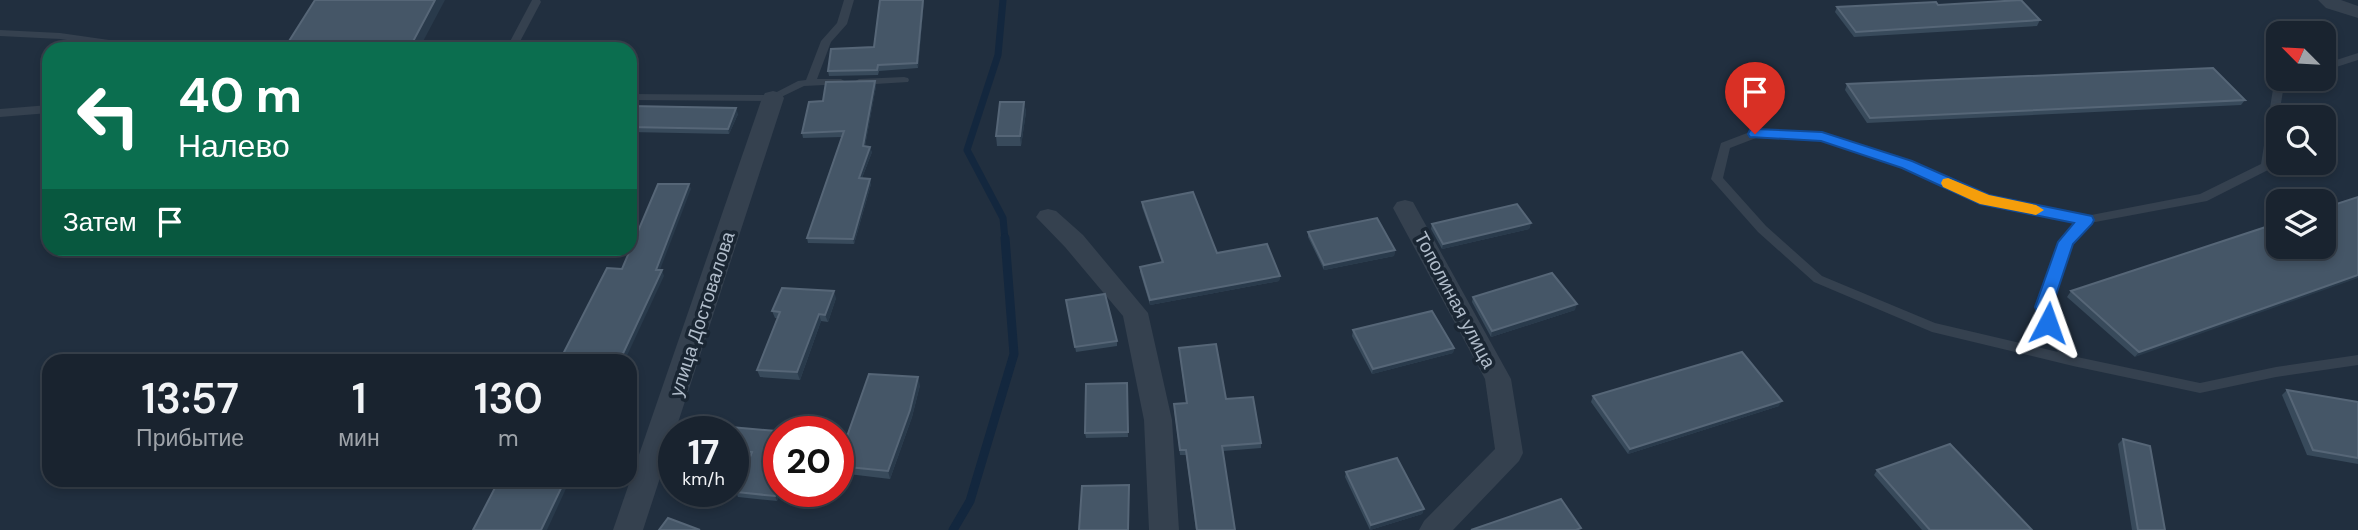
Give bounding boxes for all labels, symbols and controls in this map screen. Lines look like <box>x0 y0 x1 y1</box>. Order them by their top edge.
north arrow <box>2266 21 2336 91</box>
map controls <box>2266 21 2336 259</box>
pin <box>1725 62 1785 134</box>
text: 40 m <box>178 63 302 127</box>
icon: left <box>63 70 154 161</box>
icon: arrive <box>1736 73 1774 111</box>
button: search <box>2266 105 2336 175</box>
text: Налево <box>178 125 290 167</box>
button: layers <box>2266 189 2336 259</box>
icon: arrive <box>151 203 189 241</box>
text: Затем <box>63 205 137 239</box>
street label: Тополиная улица <box>1408 227 1502 373</box>
street label: улица Достовалова <box>663 228 741 400</box>
position arrow <box>2011 286 2085 360</box>
text: 13:57 <box>141 371 239 426</box>
text: 1 <box>352 371 366 426</box>
text: 130 <box>474 371 543 426</box>
speed limit sign: 20 <box>763 416 854 507</box>
text: Прибытие <box>136 423 244 453</box>
text: мин <box>338 423 380 453</box>
text: m <box>498 423 519 453</box>
text: 17 <box>688 429 719 475</box>
text: km/h <box>682 467 725 491</box>

